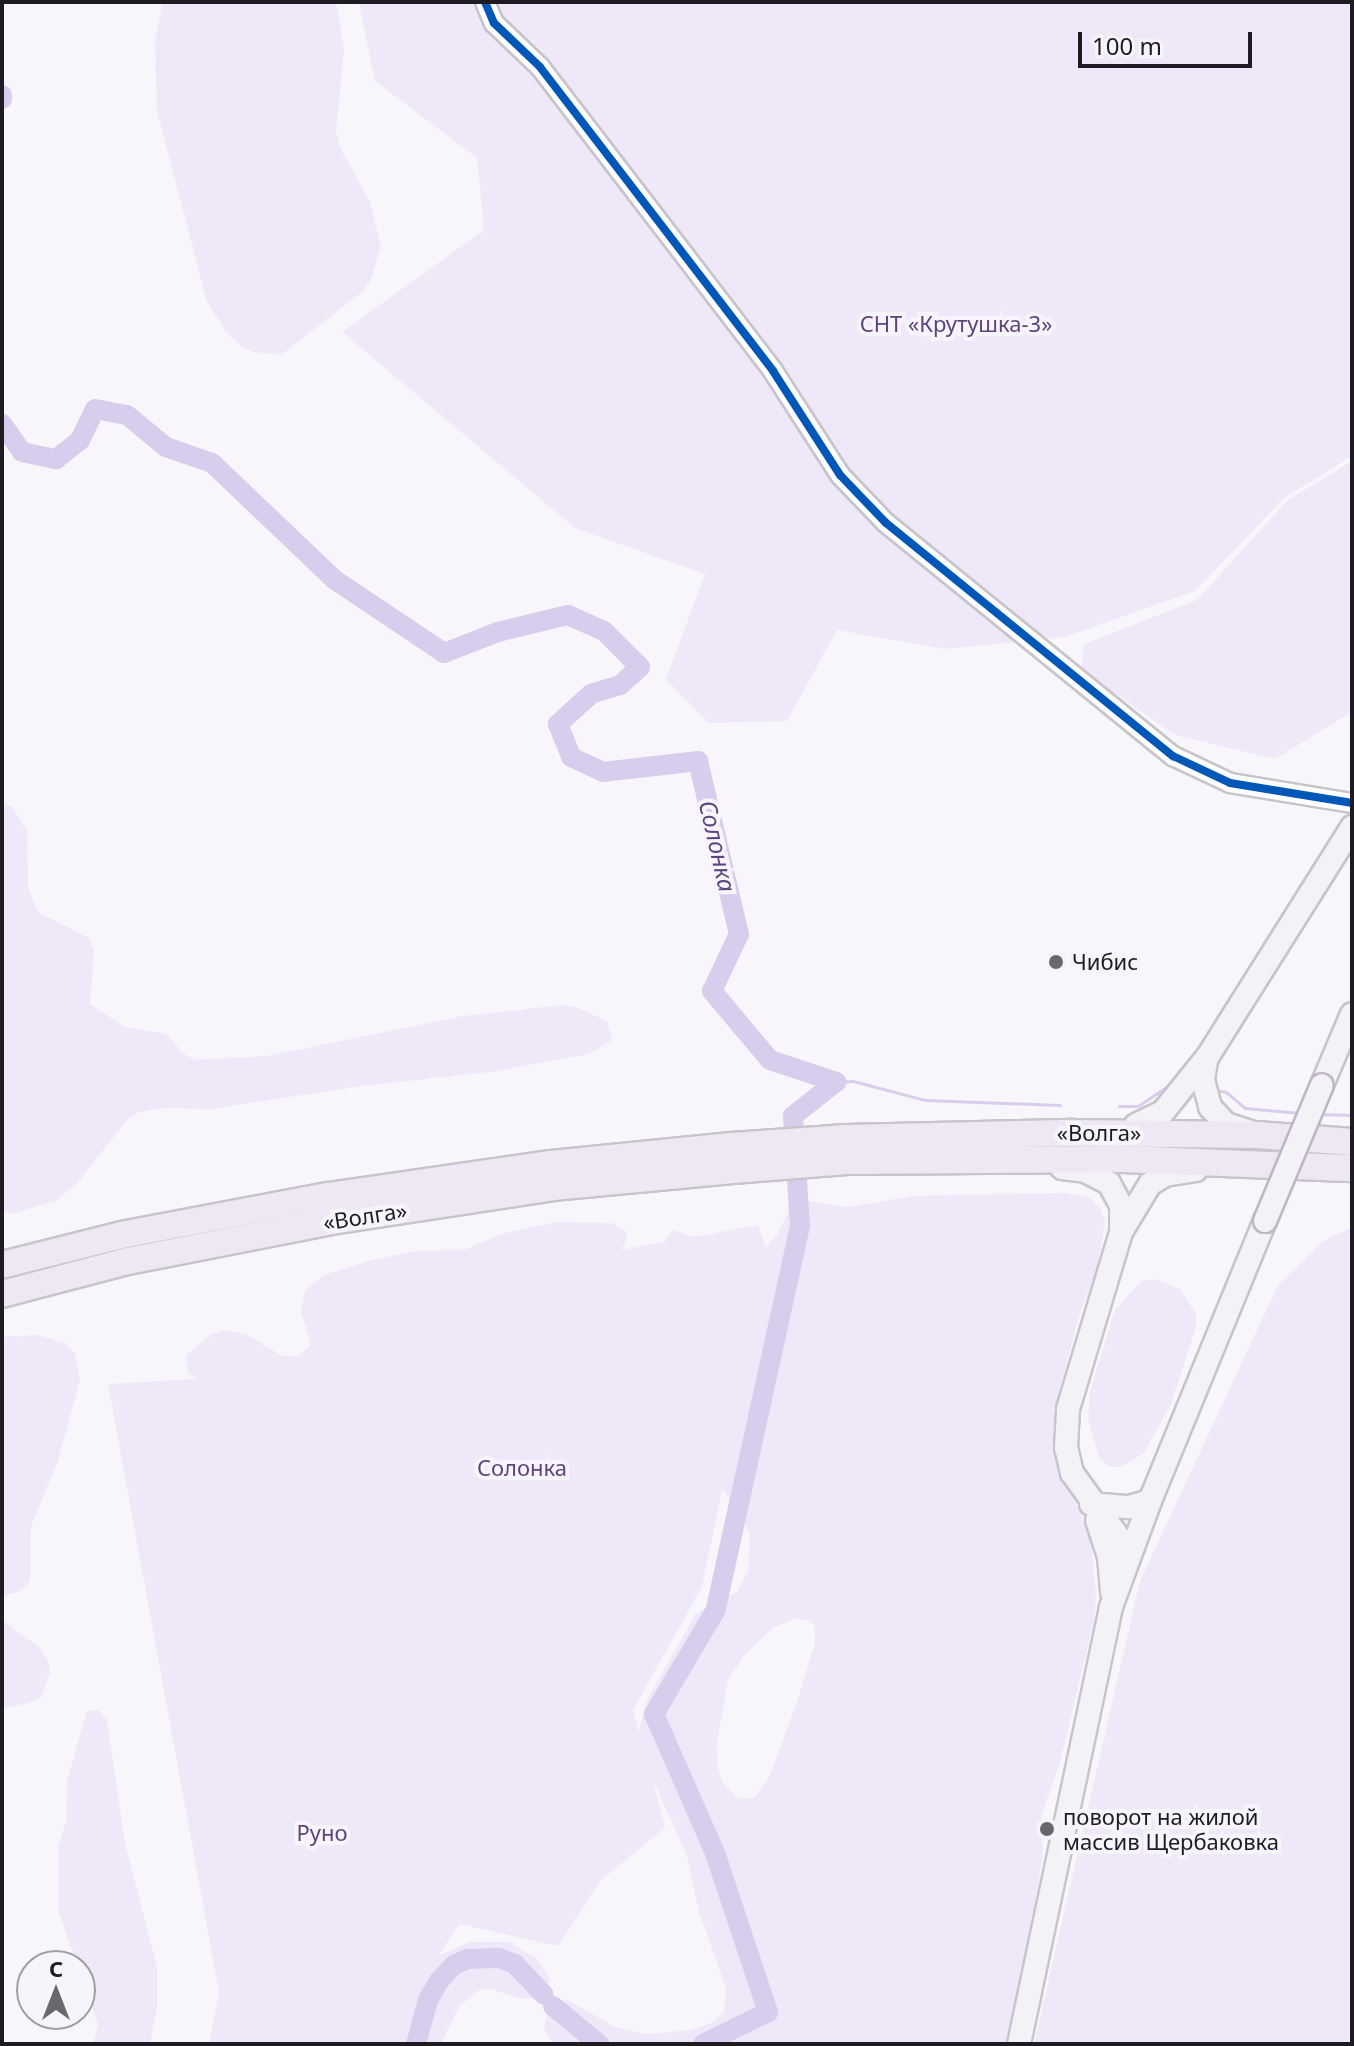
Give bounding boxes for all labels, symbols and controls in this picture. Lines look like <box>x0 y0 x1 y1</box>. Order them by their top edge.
scale bar <box>1082 16 1256 66</box>
text: 100 m <box>1092 29 1162 62</box>
park label: СНТ «Крутушка-3» <box>860 311 1052 337</box>
water label: Солонка <box>694 797 742 895</box>
place label: Чибис <box>1072 949 1138 975</box>
marker: Чибис <box>1047 953 1065 971</box>
street label: «Волга» <box>1057 1120 1141 1146</box>
street label: «Волга» <box>321 1196 409 1236</box>
park label: Солонка <box>477 1455 567 1481</box>
place label: поворот на жилой массив Щербаковка <box>1063 1803 1279 1854</box>
park label: Руно <box>296 1820 348 1846</box>
marker: поворот на жилой массив Щербаковка <box>1038 1820 1056 1838</box>
north arrow <box>16 1950 96 2030</box>
text: С <box>49 1953 63 1983</box>

